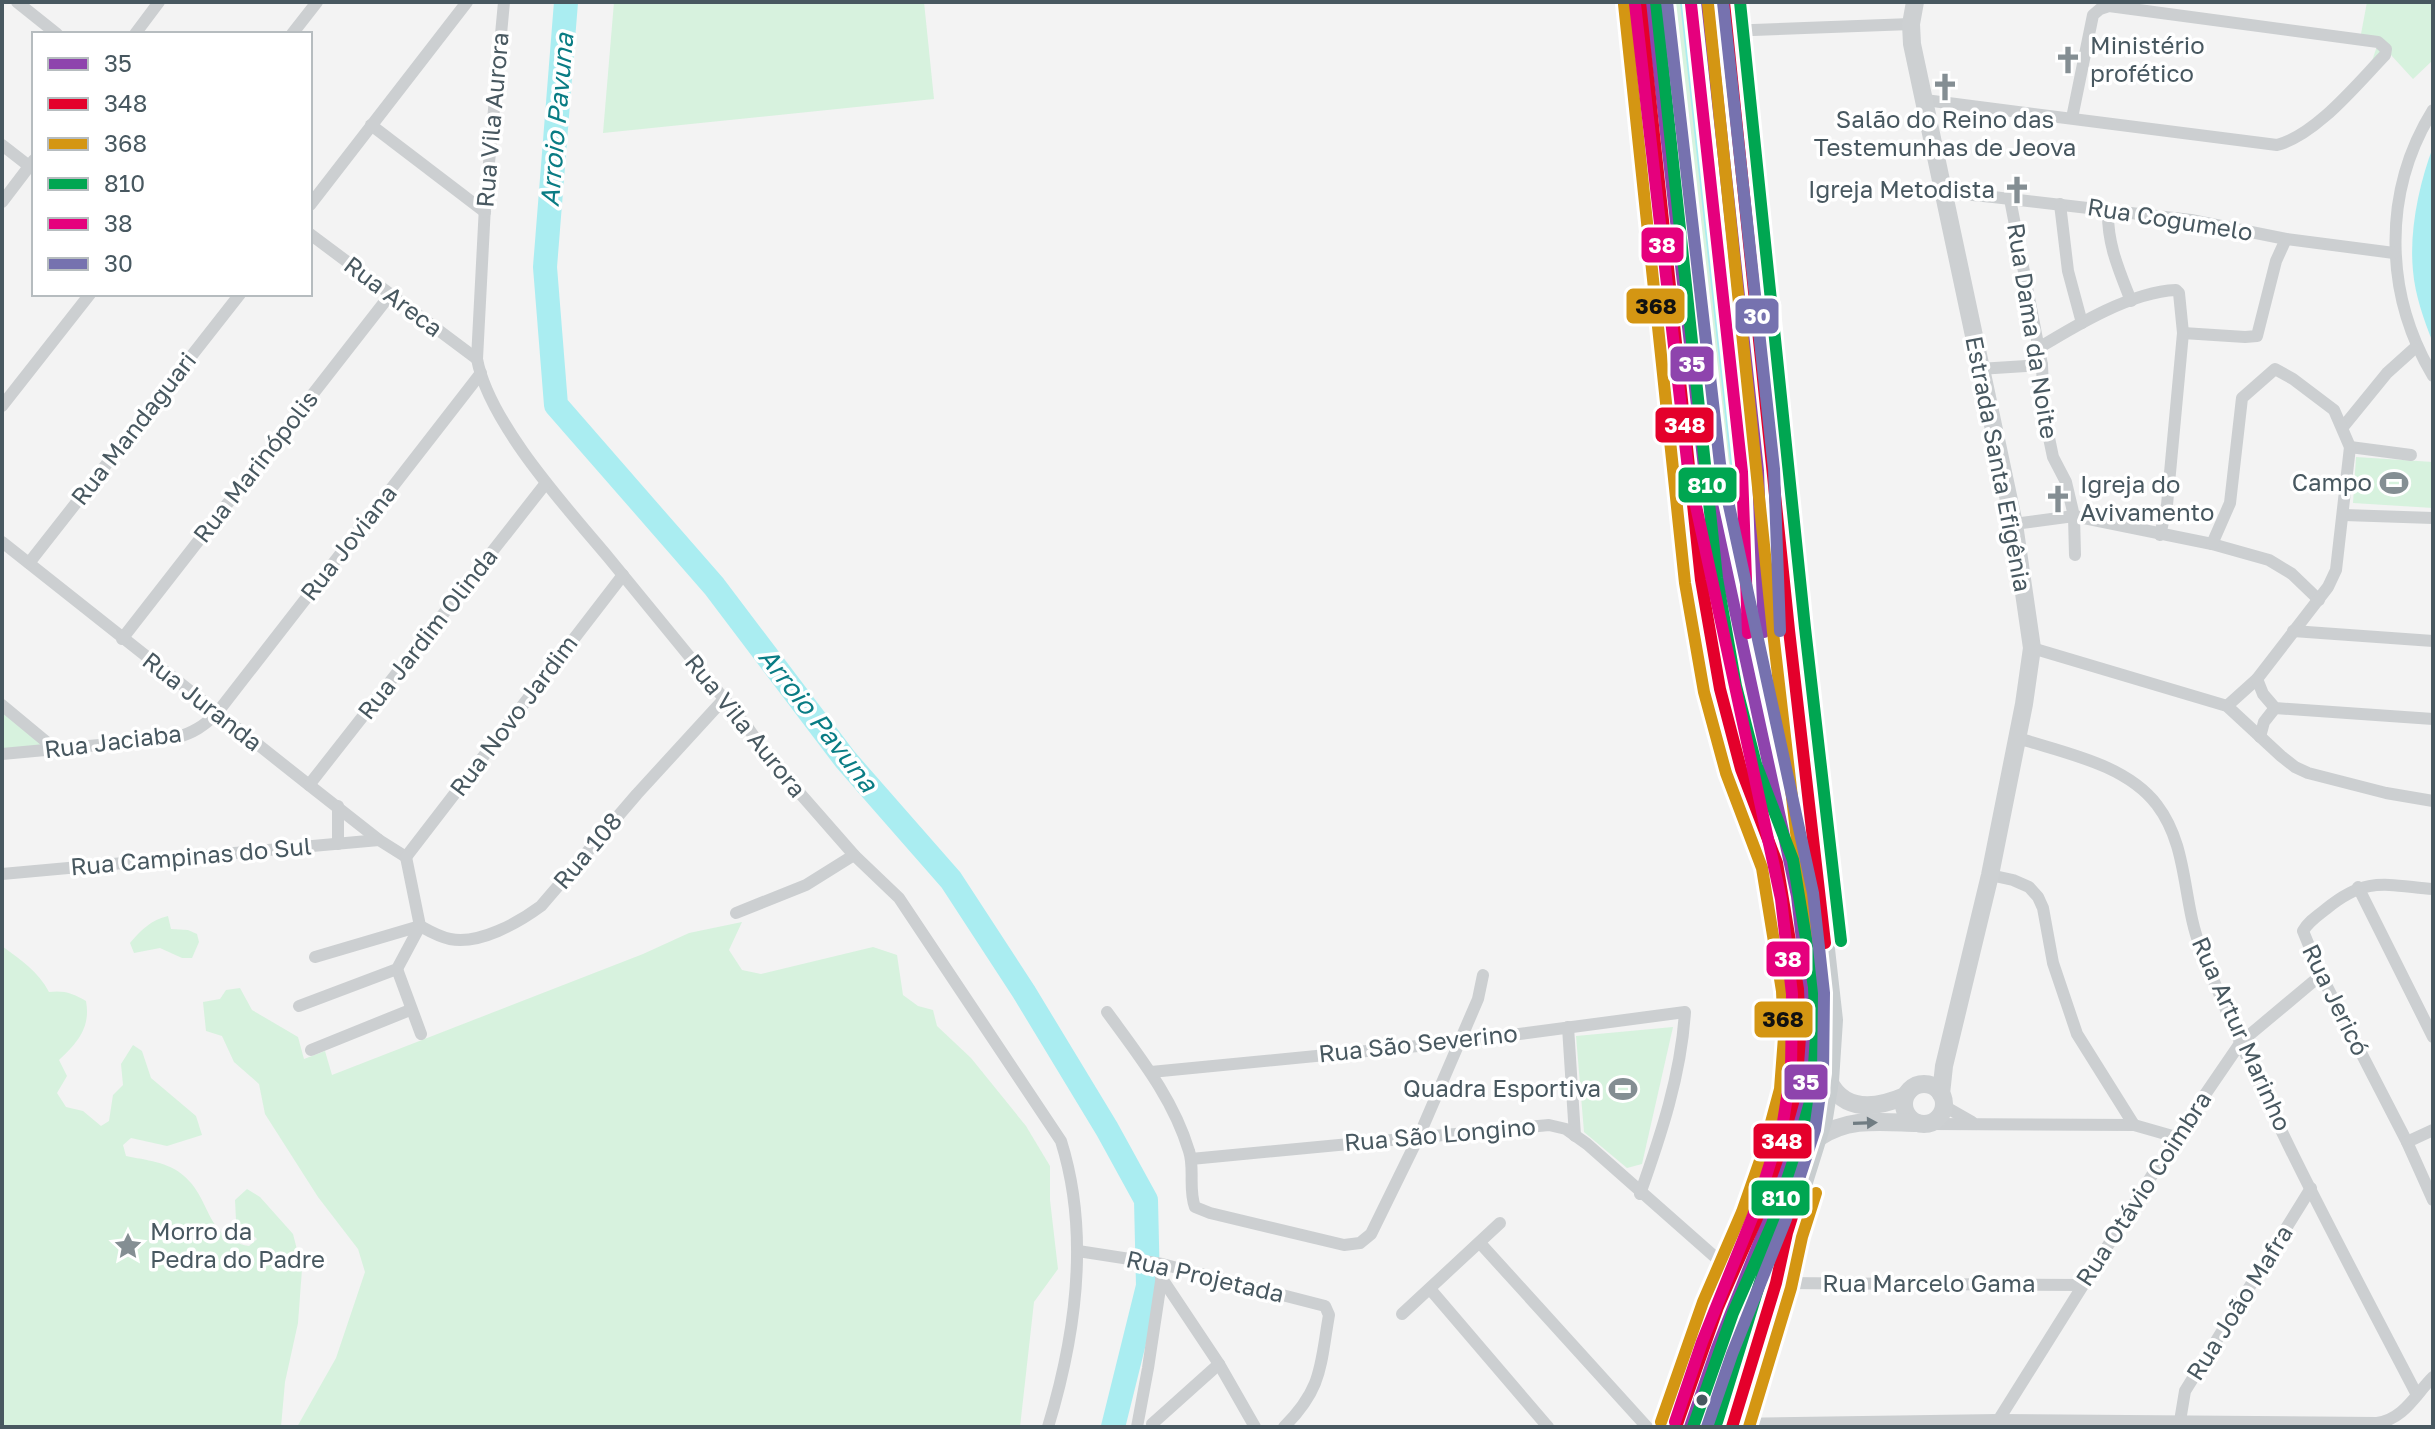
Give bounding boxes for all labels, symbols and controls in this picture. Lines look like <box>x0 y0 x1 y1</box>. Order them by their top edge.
place label: Ministério profético <box>2090 30 2205 87</box>
street label: Rua Vila Aurora <box>469 31 514 209</box>
water label: Arroio Pavuna <box>533 31 580 208</box>
legend <box>32 32 312 296</box>
church icon: Ministério profético <box>2053 45 2083 75</box>
text: 35 <box>104 48 132 77</box>
church icon: Salão do Reino das Testemunhas de Jeova <box>1930 72 1960 102</box>
text: 348 <box>104 88 147 117</box>
place label: Salão do Reino das Testemunhas de Jeova <box>1814 104 2076 161</box>
text: 368 <box>104 128 147 157</box>
text: 810 <box>104 168 145 197</box>
place label: Igreja Metodista <box>1808 174 1995 203</box>
church icon: Igreja Metodista <box>2002 175 2032 205</box>
street label: Rua Cogumelo <box>2086 191 2255 246</box>
text: 38 <box>104 208 133 237</box>
street label: Rua Dama da Noite <box>2002 221 2065 441</box>
line badge: 38 <box>1640 226 1685 264</box>
text: 38 <box>1648 231 1676 258</box>
text: 30 <box>104 248 133 277</box>
street label: Rua Areca <box>339 249 449 342</box>
line badge: 368 <box>1625 287 1686 325</box>
text: 368 <box>1635 292 1677 319</box>
line badge: 30 <box>1734 297 1780 335</box>
text: 30 <box>1743 302 1771 329</box>
street label: Estrada Santa Efigênia <box>1960 333 2038 594</box>
line badge: 35 <box>1669 345 1715 383</box>
street label: Rua Mandaguari <box>64 346 201 510</box>
text: 35 <box>1679 350 1705 377</box>
street label: Rua Marinópolis <box>186 384 323 548</box>
line badge: 348 <box>1654 406 1715 444</box>
text: 348 <box>1664 411 1706 438</box>
line badge: 810 <box>1677 466 1738 504</box>
place label: Campo <box>2292 467 2372 496</box>
sports icon: Campo <box>2379 468 2409 498</box>
place label: Igreja do Avivamento <box>2080 469 2214 526</box>
text: 810 <box>1687 471 1727 498</box>
street label: Rua Joviana <box>294 478 402 606</box>
church icon: Igreja do Avivamento <box>2043 484 2073 514</box>
street label: Rua Jardim Olinda <box>351 542 503 724</box>
street label: Rua Novo Jardim <box>443 629 583 801</box>
water label: Arroio Pavuna <box>753 642 885 799</box>
street label: Rua Juranda <box>137 645 268 756</box>
street label: Rua Vila Aurora <box>680 648 813 803</box>
street label: Rua Jaciaba <box>42 718 183 763</box>
street label: Rua 108 <box>546 806 627 894</box>
street label: Rua Campinas do Sul <box>69 831 313 880</box>
street label: Rua Artur Marinho <box>2187 932 2298 1135</box>
street label: Rua Jericó <box>2297 939 2376 1060</box>
line badge: 38 <box>1765 940 1811 978</box>
text: 38 <box>1774 945 1802 972</box>
line badge: 368 <box>1753 1000 1814 1039</box>
text: 368 <box>1762 1005 1804 1032</box>
street label: Rua São Severino <box>1317 1018 1519 1067</box>
line badge: 35 <box>1783 1063 1829 1101</box>
text: 35 <box>1793 1068 1819 1095</box>
place label: Quadra Esportiva <box>1403 1073 1601 1102</box>
sports icon: Quadra Esportiva <box>1608 1074 1638 1104</box>
street label: Rua Otávio Coimbra <box>2069 1085 2217 1291</box>
street label: Rua São Longino <box>1343 1111 1537 1156</box>
one-way arrow <box>1853 1116 1878 1129</box>
line badge: 348 <box>1752 1122 1813 1160</box>
text: 348 <box>1761 1127 1803 1154</box>
line badge: 810 <box>1750 1179 1811 1217</box>
text: 810 <box>1761 1184 1801 1211</box>
place label: Morro da Pedra do Padre <box>150 1216 325 1273</box>
street label: Rua João Mafra <box>2179 1219 2298 1385</box>
place icon: Morro da Pedra do Padre <box>113 1231 143 1261</box>
street label: Rua Projetada <box>1124 1243 1287 1308</box>
street label: Rua Marcelo Gama <box>1822 1268 2036 1297</box>
unlabelled marker <box>1694 1392 1710 1408</box>

